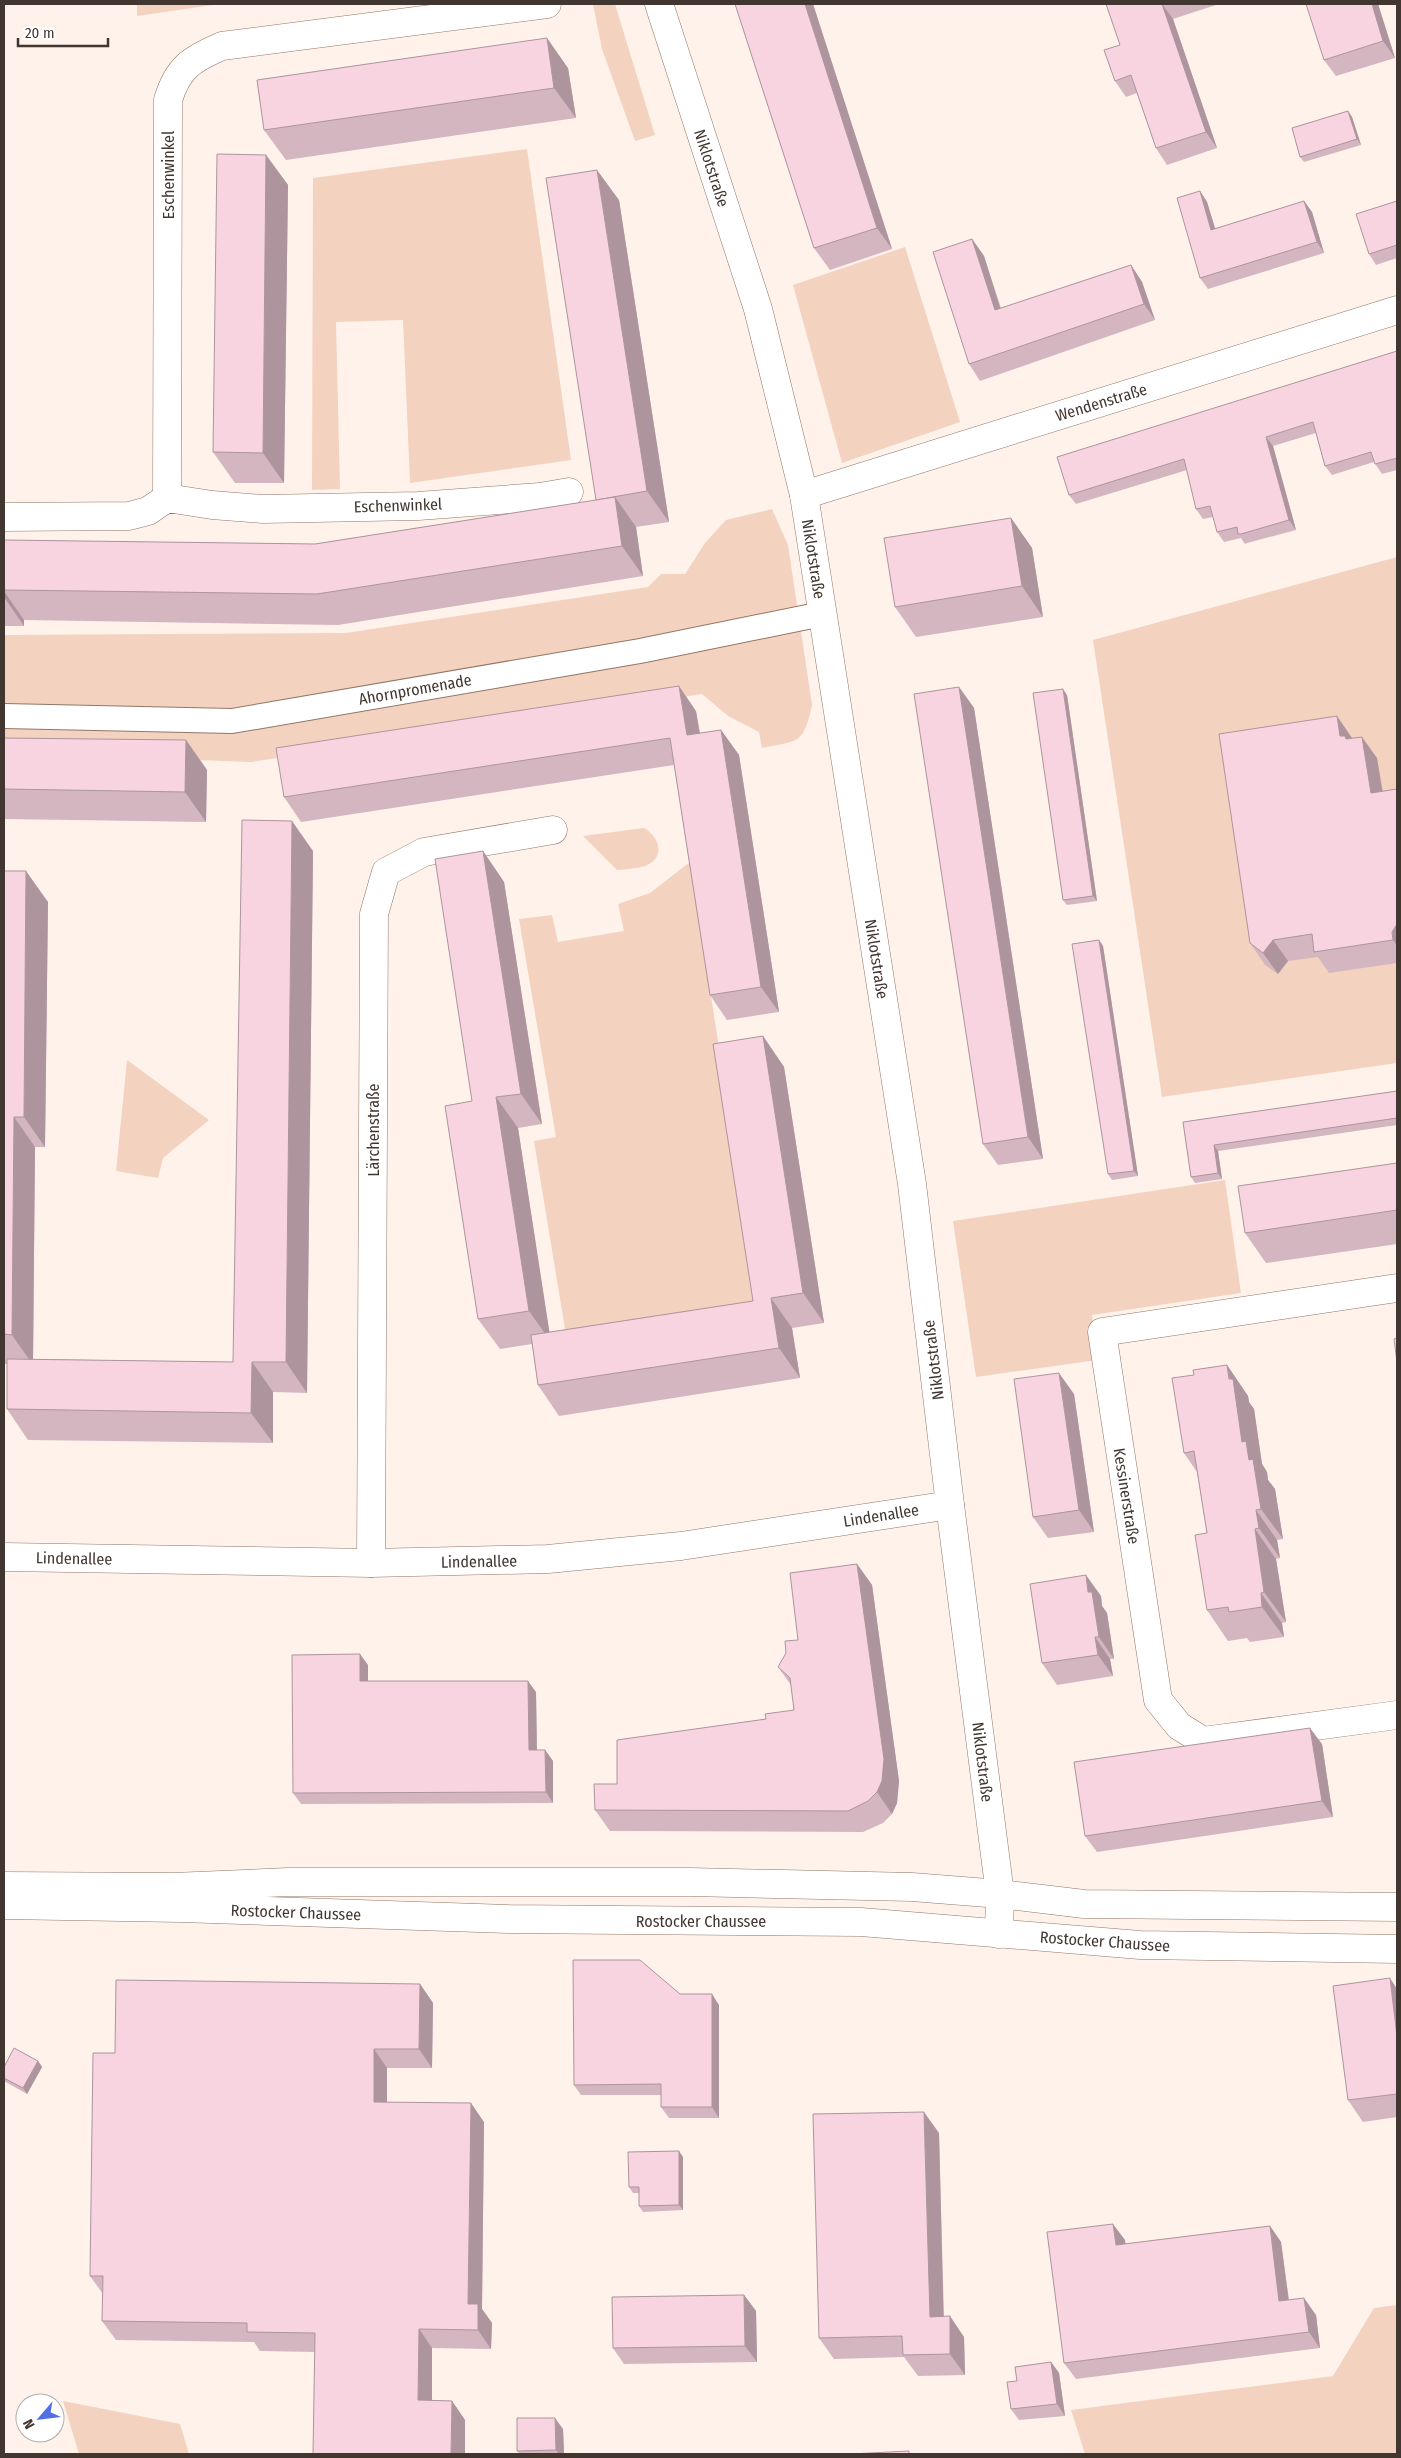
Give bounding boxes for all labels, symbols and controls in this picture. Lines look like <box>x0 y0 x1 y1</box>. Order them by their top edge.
scale bar <box>18 15 108 47</box>
text: 20 m <box>25 24 55 42</box>
street label: Niklotstraße <box>690 127 733 209</box>
street label: Eschenwinkel <box>159 131 178 219</box>
street label: Wendenstraße <box>1053 380 1149 425</box>
street label: Eschenwinkel <box>354 494 442 517</box>
street label: Niklotstraße <box>798 518 829 600</box>
street label: Ahornpromenade <box>357 670 473 709</box>
street label: Niklotstraße <box>861 918 892 1000</box>
street label: Lärchenstraße <box>364 1083 383 1177</box>
street label: Niklotstraße <box>919 1319 948 1401</box>
street label: Kessinerstraße <box>1110 1447 1143 1545</box>
street label: Lindenallee <box>842 1500 920 1531</box>
street label: Lindenallee <box>36 1548 112 1569</box>
street label: Lindenallee <box>441 1551 517 1572</box>
street label: Niklotstraße <box>968 1721 997 1803</box>
street label: Rostocker Chaussee <box>230 1901 362 1924</box>
street label: Rostocker Chaussee <box>636 1912 766 1931</box>
street label: Rostocker Chaussee <box>1039 1927 1171 1956</box>
north arrow <box>15 2393 65 2443</box>
text: N <box>19 2416 38 2432</box>

